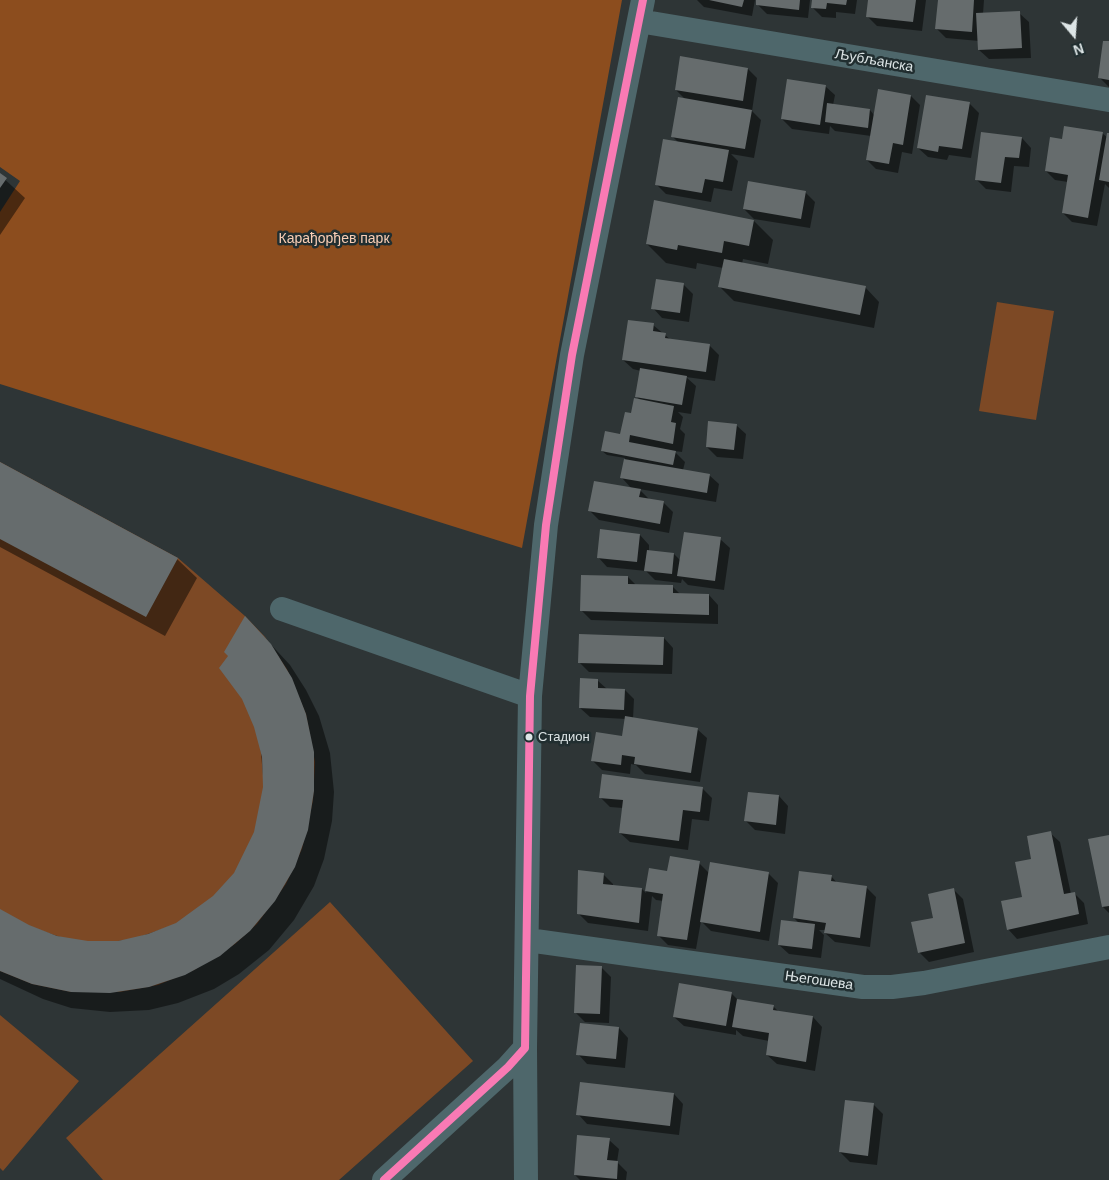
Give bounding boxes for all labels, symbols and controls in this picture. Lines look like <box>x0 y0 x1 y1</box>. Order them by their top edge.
north arrow <box>1049 10 1099 60</box>
text: N <box>1071 40 1086 58</box>
street label: Љубљанска <box>833 46 915 76</box>
park label: Карађорђев парк <box>278 231 390 247</box>
place label: Стадион <box>538 729 590 745</box>
marker: Стадион <box>524 732 534 742</box>
street label: Његошева <box>784 968 854 994</box>

